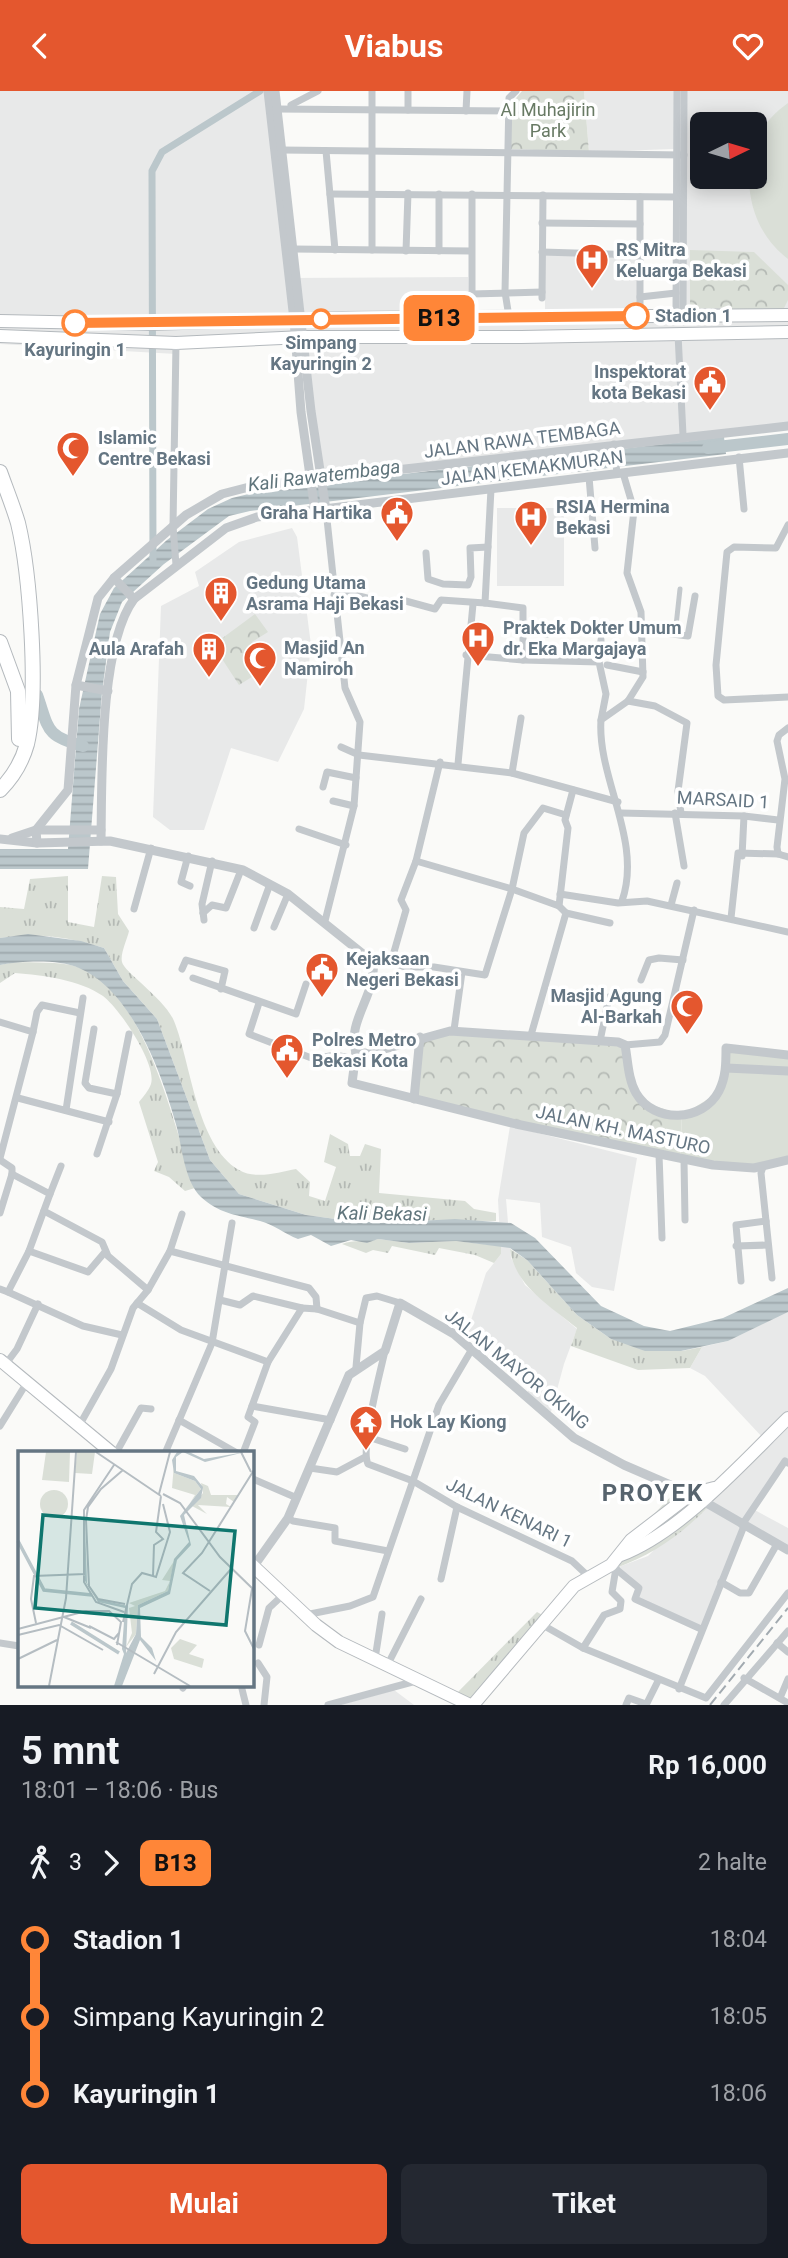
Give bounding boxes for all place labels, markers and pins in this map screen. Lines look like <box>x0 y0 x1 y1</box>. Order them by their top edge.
place label: RS Mitra Keluarga Bekasi <box>616 239 747 281</box>
hospital icon: RS Mitra Keluarga Bekasi <box>573 241 611 290</box>
marker: Stadion 1 <box>623 303 649 329</box>
place label: Stadion 1 <box>655 305 732 326</box>
marker: Simpang Kayuringin 2 <box>311 309 331 329</box>
marker: Kayuringin 1 <box>62 310 88 336</box>
place label: Simpang Kayuringin 2 <box>270 332 372 374</box>
place label: Kayuringin 1 <box>24 339 126 360</box>
place label: Inspektorat kota Bekasi <box>592 361 686 403</box>
public building icon: Inspektorat kota Bekasi <box>691 363 729 412</box>
place label: Islamic Centre Bekasi <box>98 427 211 469</box>
mosque icon: Islamic Centre Bekasi <box>54 429 92 478</box>
public building icon: Graha Hartika <box>378 494 416 543</box>
place label: RSIA Hermina Bekasi <box>556 496 670 538</box>
hospital icon: RSIA Hermina Bekasi <box>512 498 550 547</box>
place label: Graha Hartika <box>260 502 372 523</box>
place label: Gedung Utama Asrama Haji Bekasi <box>246 572 404 614</box>
building icon: Gedung Utama Asrama Haji Bekasi <box>202 574 240 623</box>
place label: Praktek Dokter Umum dr. Eka Margajaya <box>503 617 682 659</box>
hospital icon: Praktek Dokter Umum dr. Eka Margajaya <box>459 619 497 668</box>
building icon: Aula Arafah <box>190 630 228 679</box>
place label: Masjid An Namiroh <box>284 637 365 679</box>
place label: Aula Arafah <box>89 638 184 659</box>
mosque icon: Masjid An Namiroh <box>241 639 279 688</box>
place label: Kejaksaan Negeri Bekasi <box>346 948 459 990</box>
public building icon: Kejaksaan Negeri Bekasi <box>303 950 341 999</box>
place label: Masjid Agung Al-Barkah <box>550 985 662 1027</box>
mosque icon: Masjid Agung Al-Barkah <box>668 987 706 1036</box>
place label: Polres Metro Bekasi Kota <box>312 1029 416 1071</box>
public building icon: Polres Metro Bekasi Kota <box>268 1031 306 1080</box>
temple icon: Hok Lay Kiong <box>347 1403 385 1452</box>
place label: Hok Lay Kiong <box>390 1411 506 1432</box>

